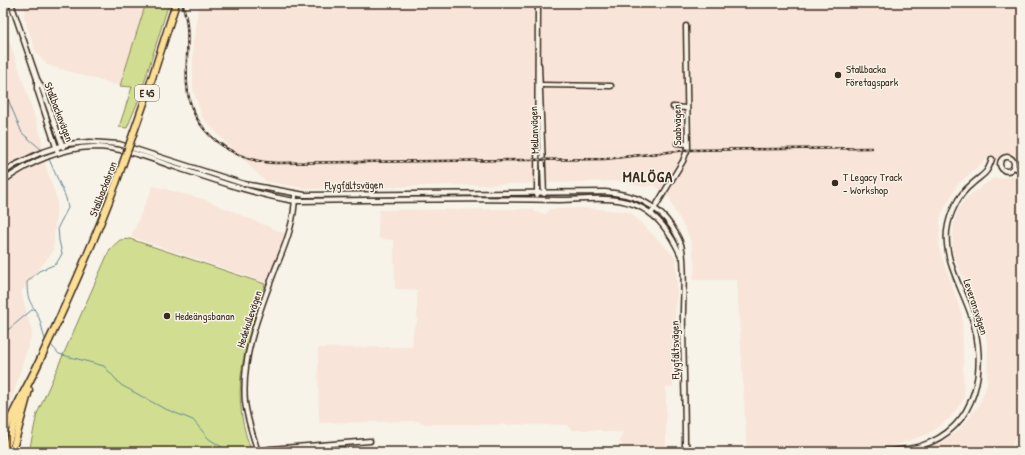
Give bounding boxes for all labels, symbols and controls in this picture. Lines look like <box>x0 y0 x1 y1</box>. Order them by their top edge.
place label: Stallbacka Företagspark <box>845 62 899 89</box>
marker: Stallbacka Företagspark <box>833 70 843 80</box>
street label: Stallbackavägen <box>41 80 77 144</box>
road number: E 45 <box>135 85 159 101</box>
street label: Saabvägen <box>670 104 684 146</box>
street label: Mellanvägen <box>526 106 542 154</box>
street label: Stallbackabron <box>86 159 120 219</box>
district label: MALÖGA <box>623 166 673 187</box>
place label: T Legacy Track - Workshop <box>843 170 903 197</box>
street label: Flygfältsvägen <box>323 177 384 193</box>
marker: T Legacy Track - Workshop <box>830 178 840 188</box>
street label: Leveransvägen <box>960 277 992 337</box>
street label: Hedekullevägen <box>233 289 265 349</box>
place label: Hedeängsbanan <box>175 309 235 323</box>
marker: Hedeängsbanan <box>162 311 172 321</box>
street label: Flygfältsvägen <box>667 320 683 381</box>

